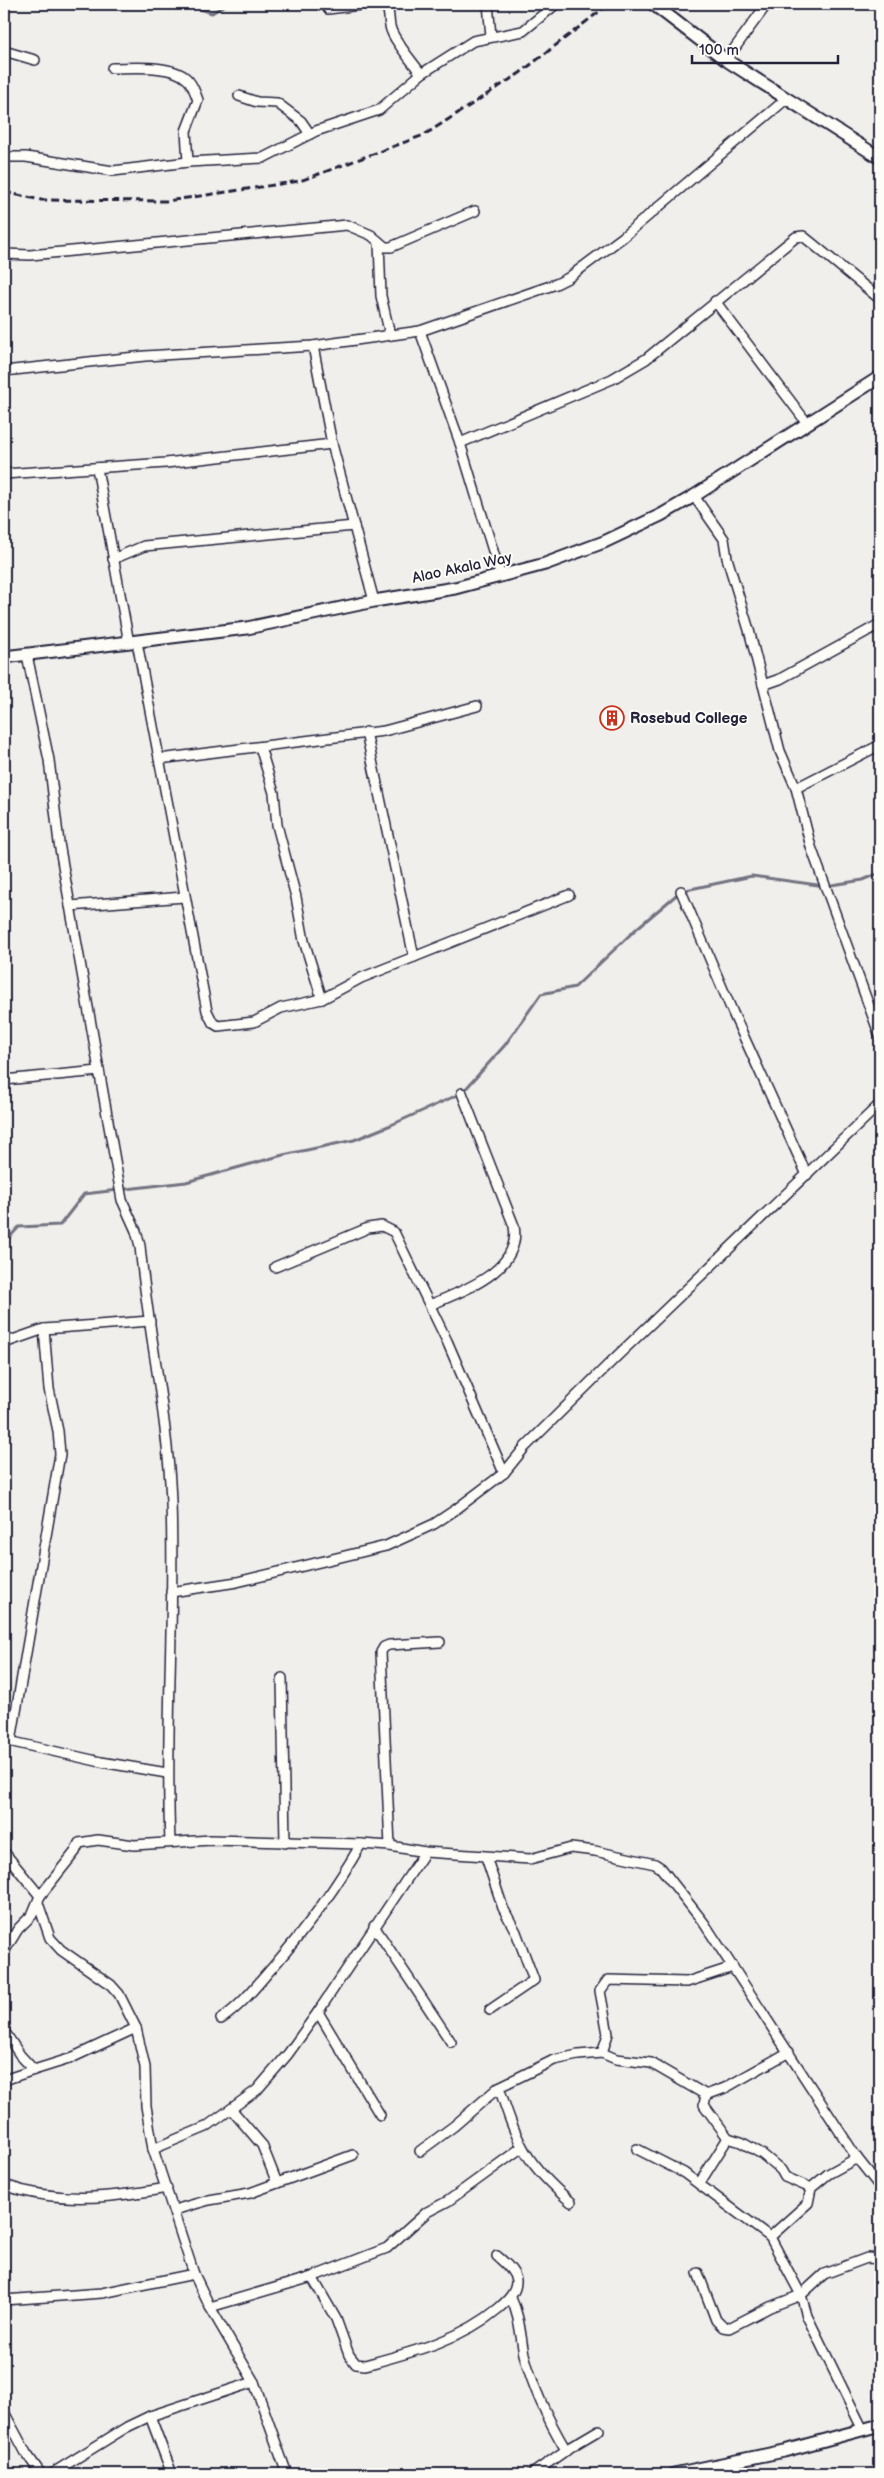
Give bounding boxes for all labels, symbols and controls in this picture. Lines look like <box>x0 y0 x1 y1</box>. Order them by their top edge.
scale bar <box>692 32 838 64</box>
text: 100 m <box>699 41 739 60</box>
street label: Alao Akala Way <box>410 548 514 588</box>
building icon: Rosebud College <box>599 705 625 731</box>
place label: Rosebud College <box>630 709 748 728</box>

